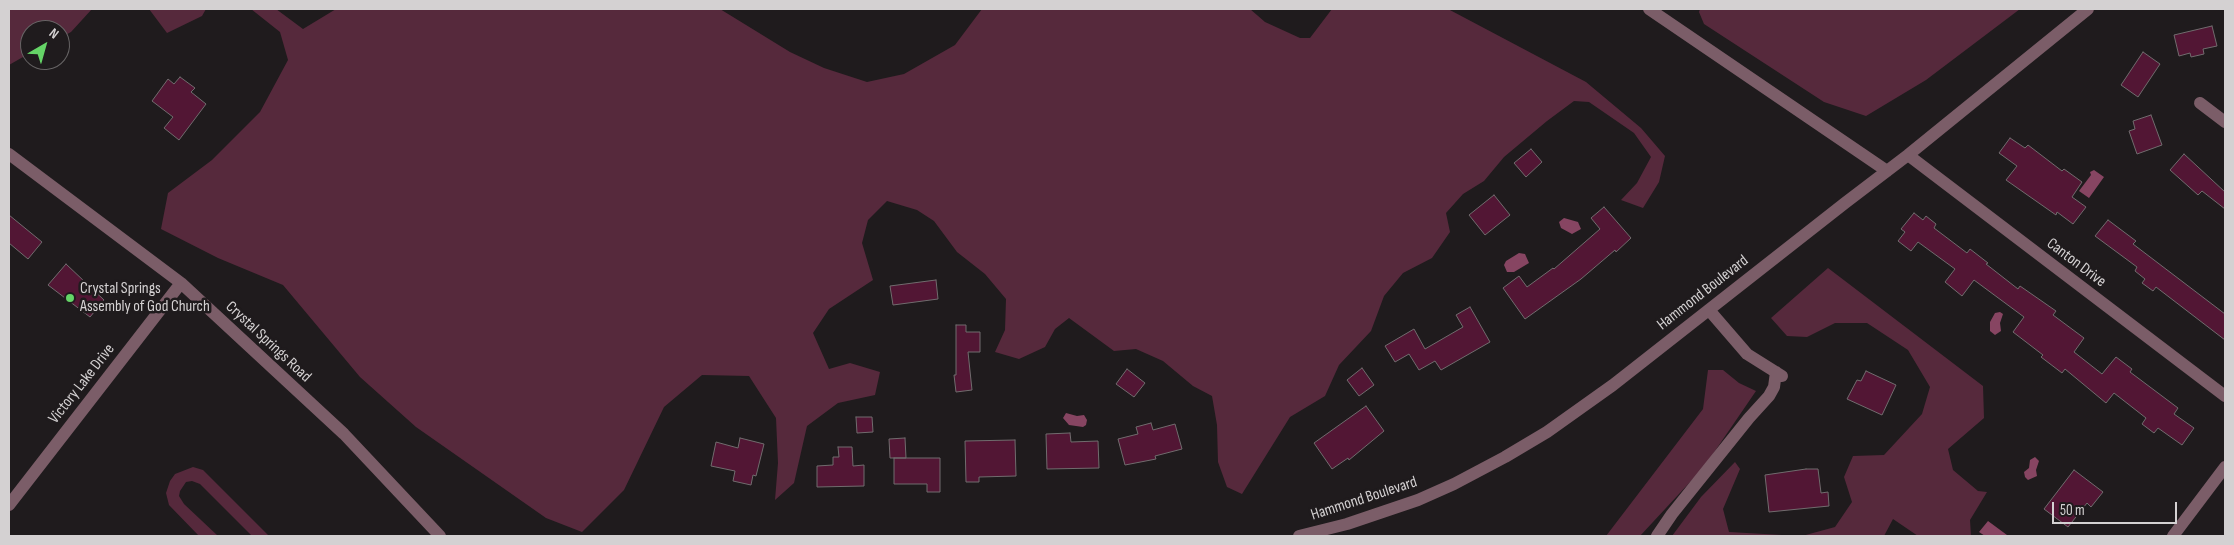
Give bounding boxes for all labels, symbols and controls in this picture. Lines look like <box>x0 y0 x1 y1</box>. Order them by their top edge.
north arrow <box>20 20 70 70</box>
text: N <box>46 25 62 43</box>
street label: Canton Drive <box>2043 234 2109 292</box>
street label: Hammond Boulevard <box>1654 251 1752 335</box>
place label: Crystal Springs Assembly of God Church <box>80 279 210 317</box>
marker: Crystal Springs Assembly of God Church <box>64 292 76 304</box>
street label: Crystal Springs Road <box>221 297 315 387</box>
street label: Victory Lake Drive <box>45 340 119 428</box>
street label: Hammond Boulevard <box>1309 473 1419 525</box>
scale bar <box>2054 492 2179 524</box>
text: 50 m <box>2060 501 2085 520</box>

